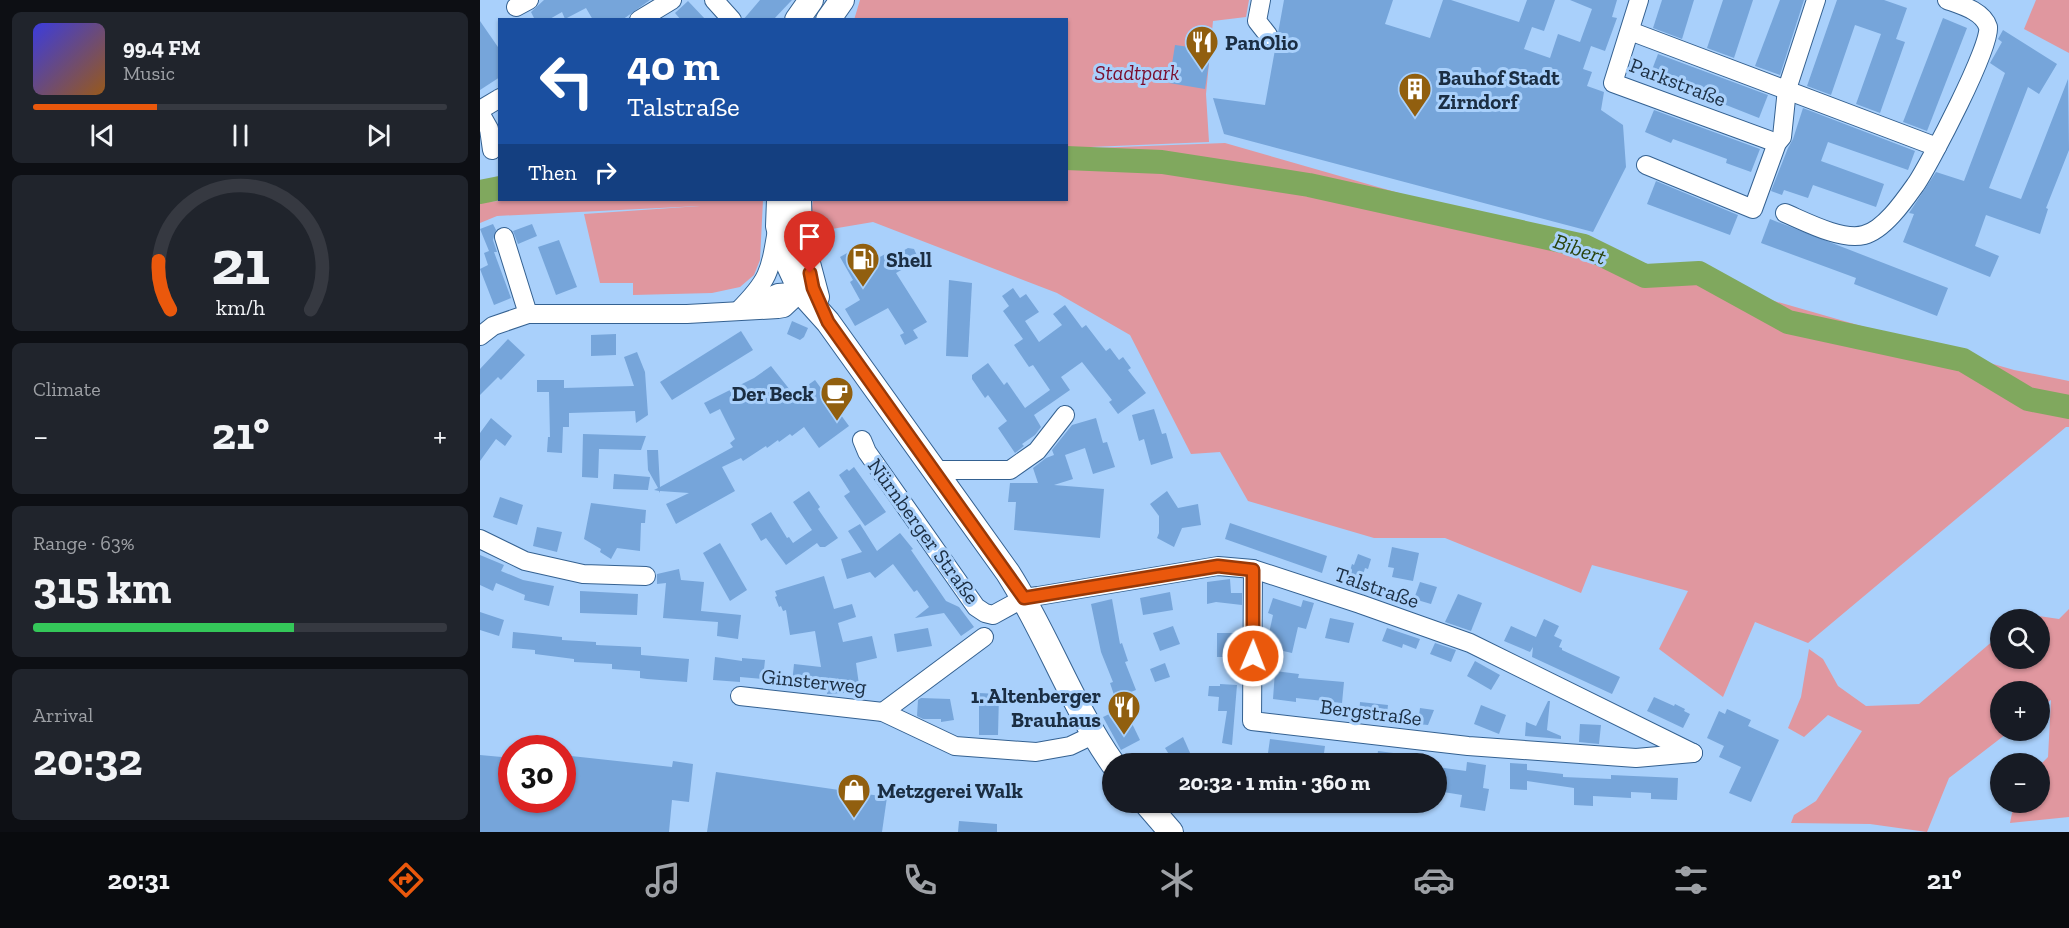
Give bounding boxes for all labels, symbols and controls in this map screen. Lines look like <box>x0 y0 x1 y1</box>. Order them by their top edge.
restaurant icon: PanOlio <box>1184 24 1220 71</box>
place label: PanOlio <box>1225 30 1298 55</box>
text: 99.4 FM <box>123 34 200 61</box>
text: 40 m <box>627 40 720 91</box>
icon: left <box>528 42 606 120</box>
street label: Parkstraße <box>1626 52 1730 112</box>
park label: Stadtpark <box>1095 60 1179 85</box>
text: Music <box>123 61 175 85</box>
place label: Bauhof Stadt Zirndorf <box>1438 65 1560 114</box>
building icon: Bauhof Stadt Zirndorf <box>1397 71 1433 118</box>
text: Talstraße <box>627 91 740 123</box>
icon: previous <box>86 119 119 152</box>
icon: pause <box>224 119 257 152</box>
icon: next <box>362 119 395 152</box>
icon: right <box>589 156 622 189</box>
text: Then <box>528 159 577 186</box>
pin <box>784 211 835 273</box>
icon: arrive <box>793 220 826 253</box>
text: 21 <box>211 225 269 300</box>
water label: Bibert <box>1550 227 1610 271</box>
fuel station icon: Shell <box>845 241 881 288</box>
place label: Shell <box>886 247 932 272</box>
text: km/h <box>216 295 264 320</box>
cafe icon: Der Beck <box>819 375 855 422</box>
text: Climate <box>33 377 101 401</box>
place label: Der Beck <box>732 381 814 406</box>
text: 21° <box>212 407 270 461</box>
text: − <box>33 416 48 455</box>
text: + <box>433 416 447 455</box>
street label: Nürnberger Straße <box>863 453 985 609</box>
text: Range · 63% <box>33 531 134 555</box>
text: 315 km <box>33 561 171 615</box>
street label: Talstraße <box>1331 561 1423 613</box>
map controls <box>1990 609 2050 813</box>
button: search <box>1990 609 2050 669</box>
position arrow <box>1221 624 1285 688</box>
street label: Ginsterweg <box>760 663 868 699</box>
button: + <box>1990 681 2050 741</box>
place label: 1. Altenberger Brauhaus <box>971 683 1101 732</box>
restaurant icon: 1. Altenberger Brauhaus <box>1106 689 1142 736</box>
street label: Bergstraße <box>1319 693 1423 731</box>
text: Arrival <box>33 703 93 727</box>
text: 20:32 <box>33 733 142 787</box>
speed limit sign: 30 <box>498 735 576 813</box>
button: − <box>1990 753 2050 813</box>
text: 20:32 · 1 min · 360 m <box>1179 769 1370 796</box>
shop icon: Metzgerei Walk <box>836 772 872 819</box>
place label: Metzgerei Walk <box>877 778 1023 803</box>
icon: directions <box>385 859 427 901</box>
icon: music <box>642 859 684 901</box>
icon: phone <box>899 859 941 901</box>
icon: climate <box>1156 859 1198 901</box>
icon: car <box>1413 859 1455 901</box>
icon: filters <box>1670 859 1712 901</box>
text: 20:31 <box>108 864 170 896</box>
text: 21° <box>1927 864 1961 896</box>

